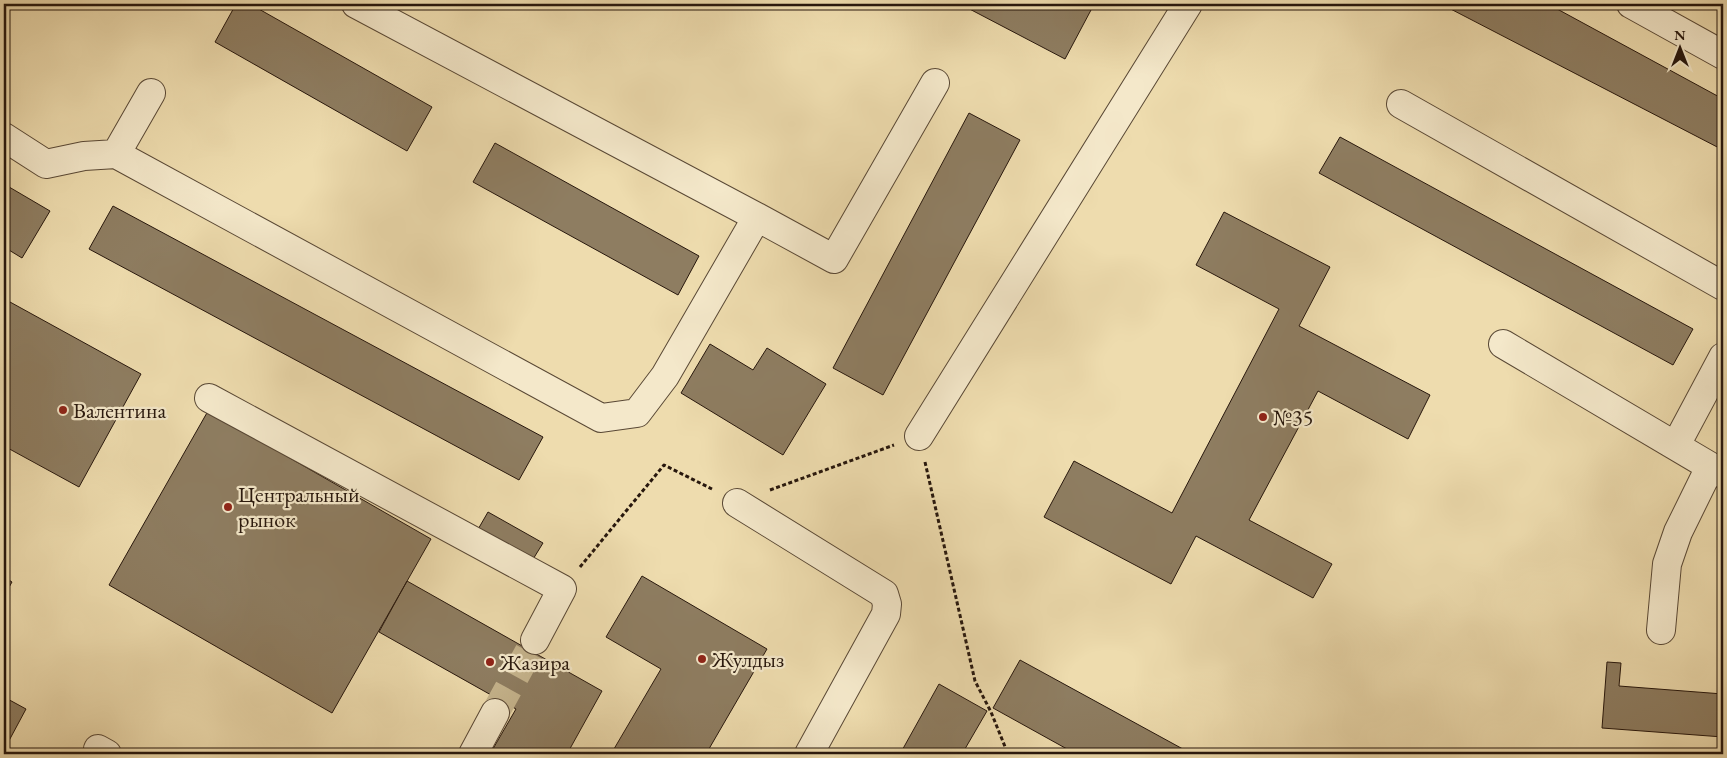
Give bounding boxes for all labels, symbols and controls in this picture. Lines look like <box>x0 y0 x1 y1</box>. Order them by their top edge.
north arrow <box>1654 22 1704 72</box>
text: N <box>1674 26 1686 44</box>
place label: Валентина <box>73 396 166 425</box>
place label: №35 <box>1273 403 1313 432</box>
marker: Валентина <box>57 404 69 416</box>
marker: №35 <box>1257 411 1269 423</box>
place label: Центральный рынок <box>238 480 360 534</box>
marker: Центральный рынок <box>222 501 234 513</box>
place label: Жулдыз <box>711 645 784 674</box>
place label: Жазира <box>499 648 570 677</box>
marker: Жулдыз <box>696 653 708 665</box>
marker: Жазира <box>484 656 496 668</box>

